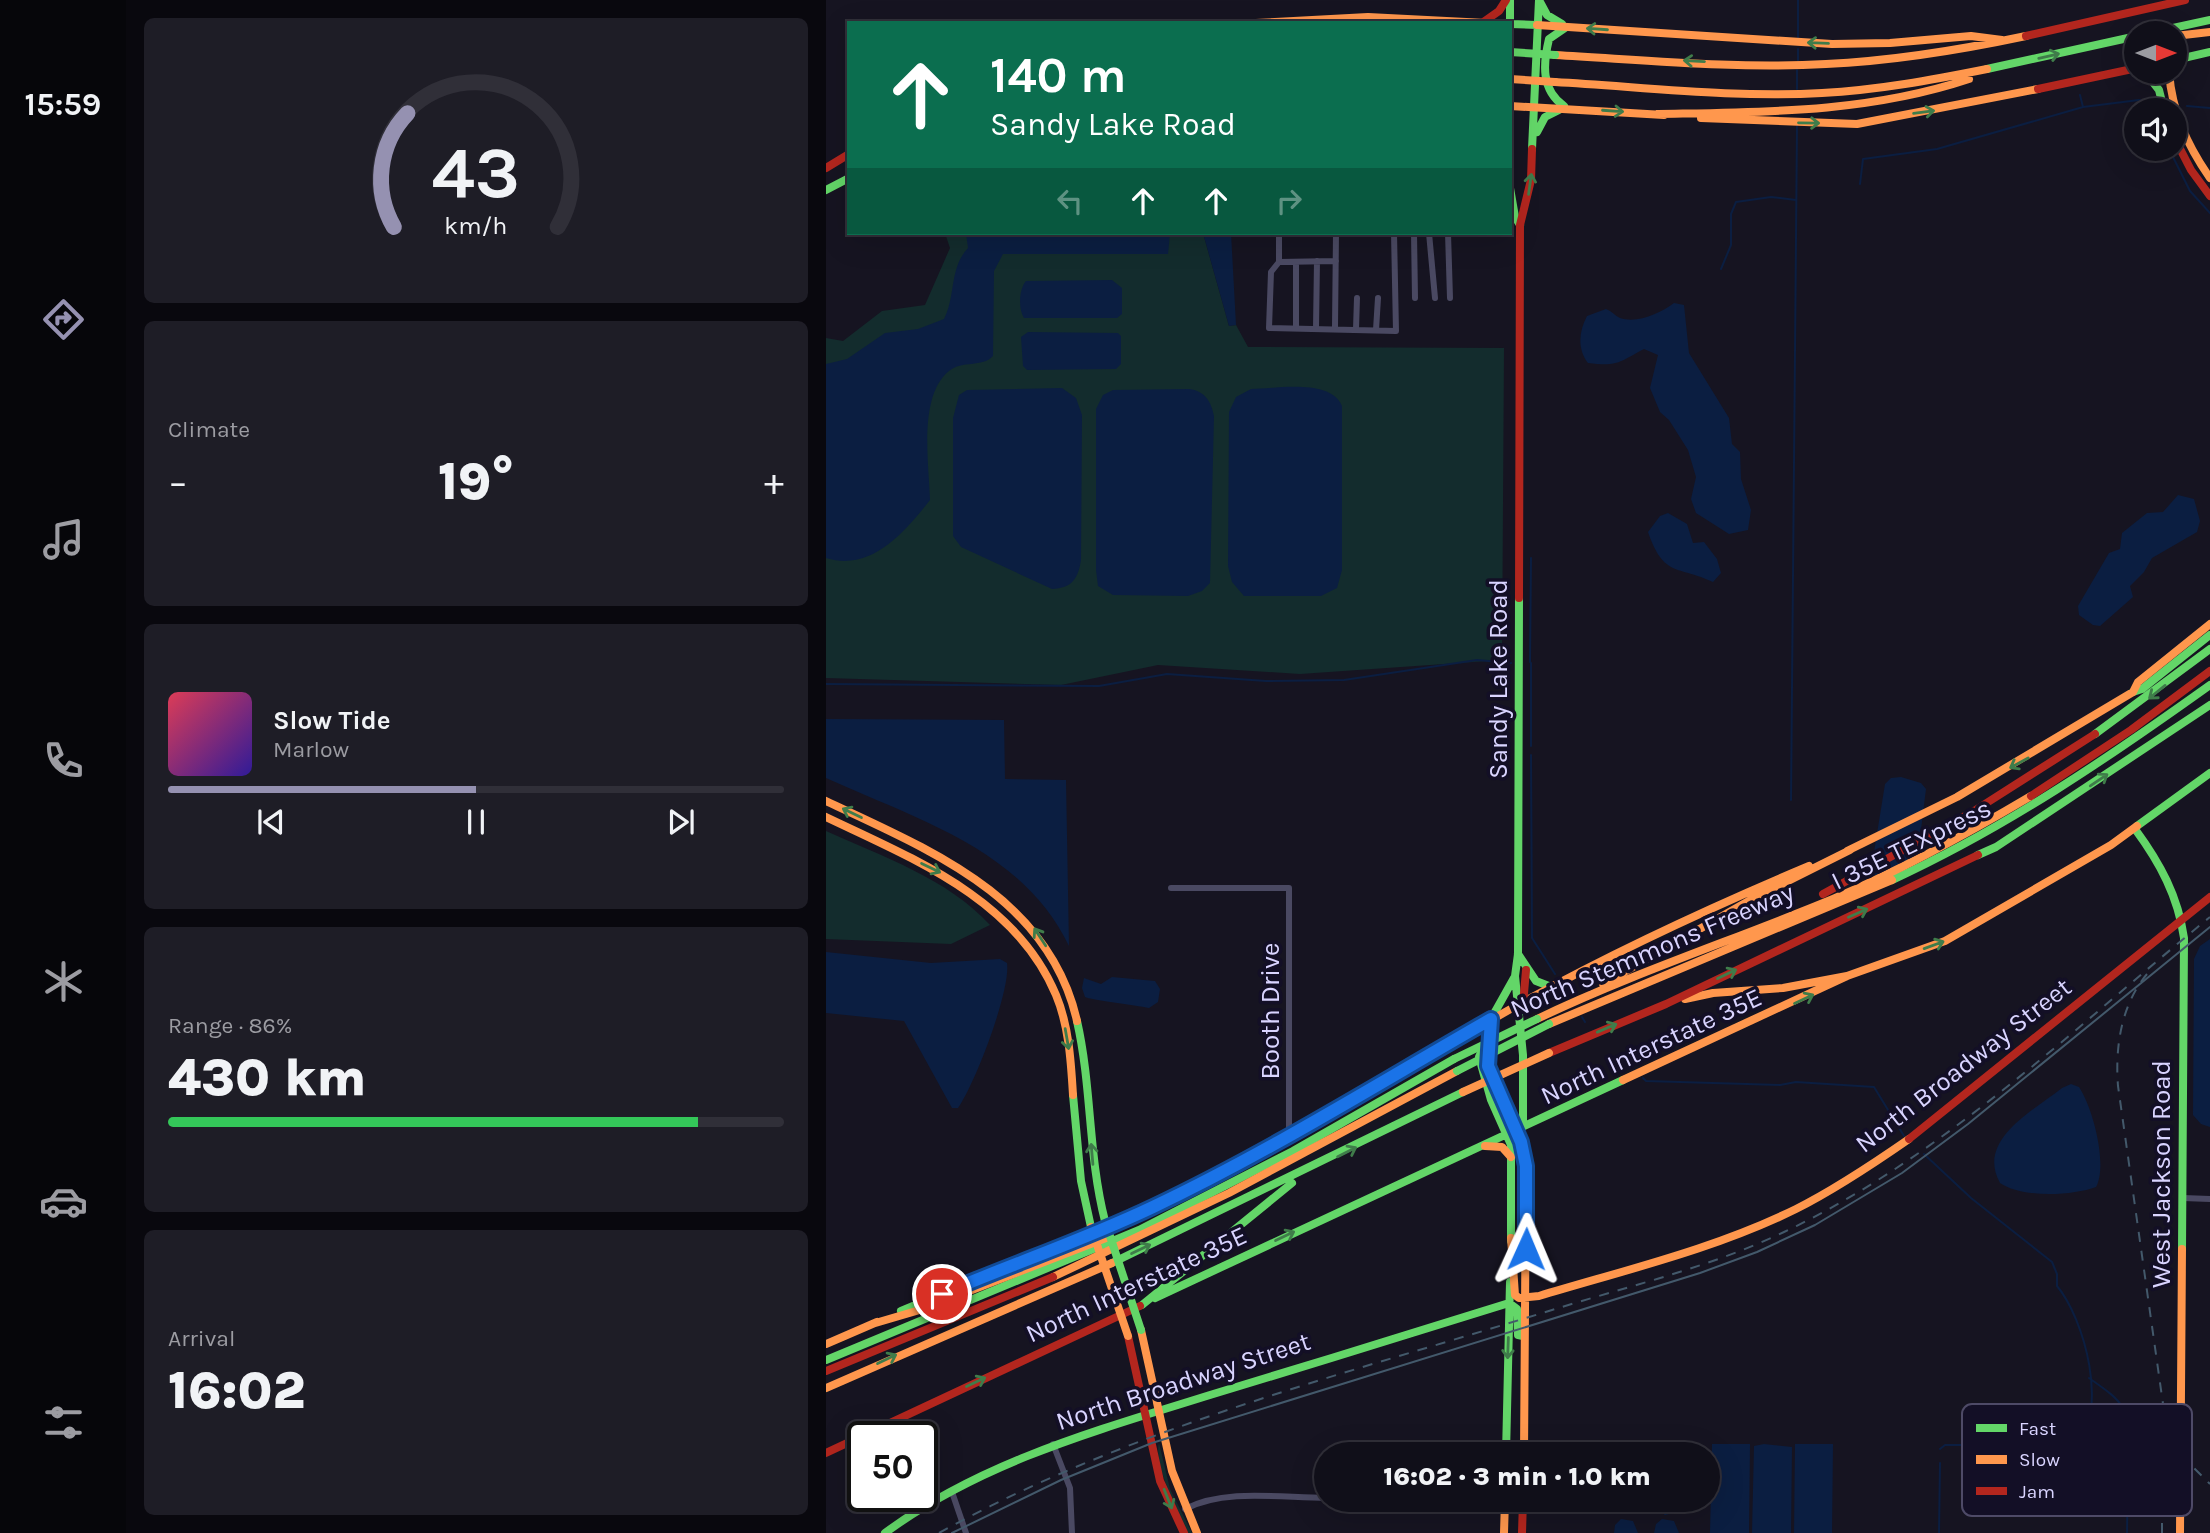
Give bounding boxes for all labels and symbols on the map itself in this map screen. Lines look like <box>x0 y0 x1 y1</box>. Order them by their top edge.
north arrow <box>2124 21 2188 84</box>
one-way arrow <box>1586 22 1609 35</box>
one-way arrow <box>1807 36 1830 49</box>
one-way arrow <box>2037 49 2060 62</box>
one-way arrow <box>1683 55 1706 68</box>
one-way arrow <box>1601 105 1624 118</box>
one-way arrow <box>1912 105 1935 118</box>
one-way arrow <box>1797 117 1820 130</box>
one-way arrow <box>1524 173 1537 196</box>
street label: Sandy Lake Road <box>1483 579 1514 779</box>
one-way arrow <box>2148 684 2166 700</box>
one-way arrow <box>2010 756 2030 770</box>
one-way arrow <box>2089 773 2108 787</box>
street label: I 35E TEXpress <box>1826 792 1996 896</box>
one-way arrow <box>842 806 863 819</box>
one-way arrow <box>920 862 941 876</box>
street label: North Stemmons Freeway <box>1506 877 1799 1024</box>
one-way arrow <box>1846 906 1868 919</box>
one-way arrow <box>1033 928 1047 947</box>
one-way arrow <box>1923 937 1945 950</box>
street label: Booth Drive <box>1255 943 1286 1079</box>
one-way arrow <box>1716 967 1737 981</box>
street label: North Broadway Street <box>1849 971 2078 1159</box>
street label: North Interstate 35E <box>1536 982 1767 1111</box>
one-way arrow <box>1793 991 1814 1005</box>
one-way arrow <box>1596 1021 1618 1034</box>
one-way arrow <box>1061 1027 1074 1050</box>
street label: West Jackson Road <box>2146 1060 2177 1288</box>
one-way arrow <box>1085 1143 1098 1166</box>
one-way arrow <box>1336 1144 1356 1158</box>
position arrow <box>1489 1212 1563 1286</box>
street label: North Interstate 35E <box>1021 1220 1252 1349</box>
one-way arrow <box>1274 1229 1295 1243</box>
one-way arrow <box>1130 1242 1151 1256</box>
pin <box>912 1264 972 1324</box>
street label: North Broadway Street <box>1052 1326 1314 1437</box>
one-way arrow <box>1501 1336 1514 1359</box>
one-way arrow <box>876 1351 897 1365</box>
one-way arrow <box>965 1375 986 1388</box>
legend <box>1962 1404 2192 1516</box>
text: Fast <box>2019 1418 2056 1440</box>
speed limit sign: 50 <box>847 1421 938 1512</box>
text: Slow <box>2019 1449 2060 1471</box>
text: Jam <box>2019 1481 2055 1503</box>
one-way arrow <box>1162 1488 1175 1509</box>

